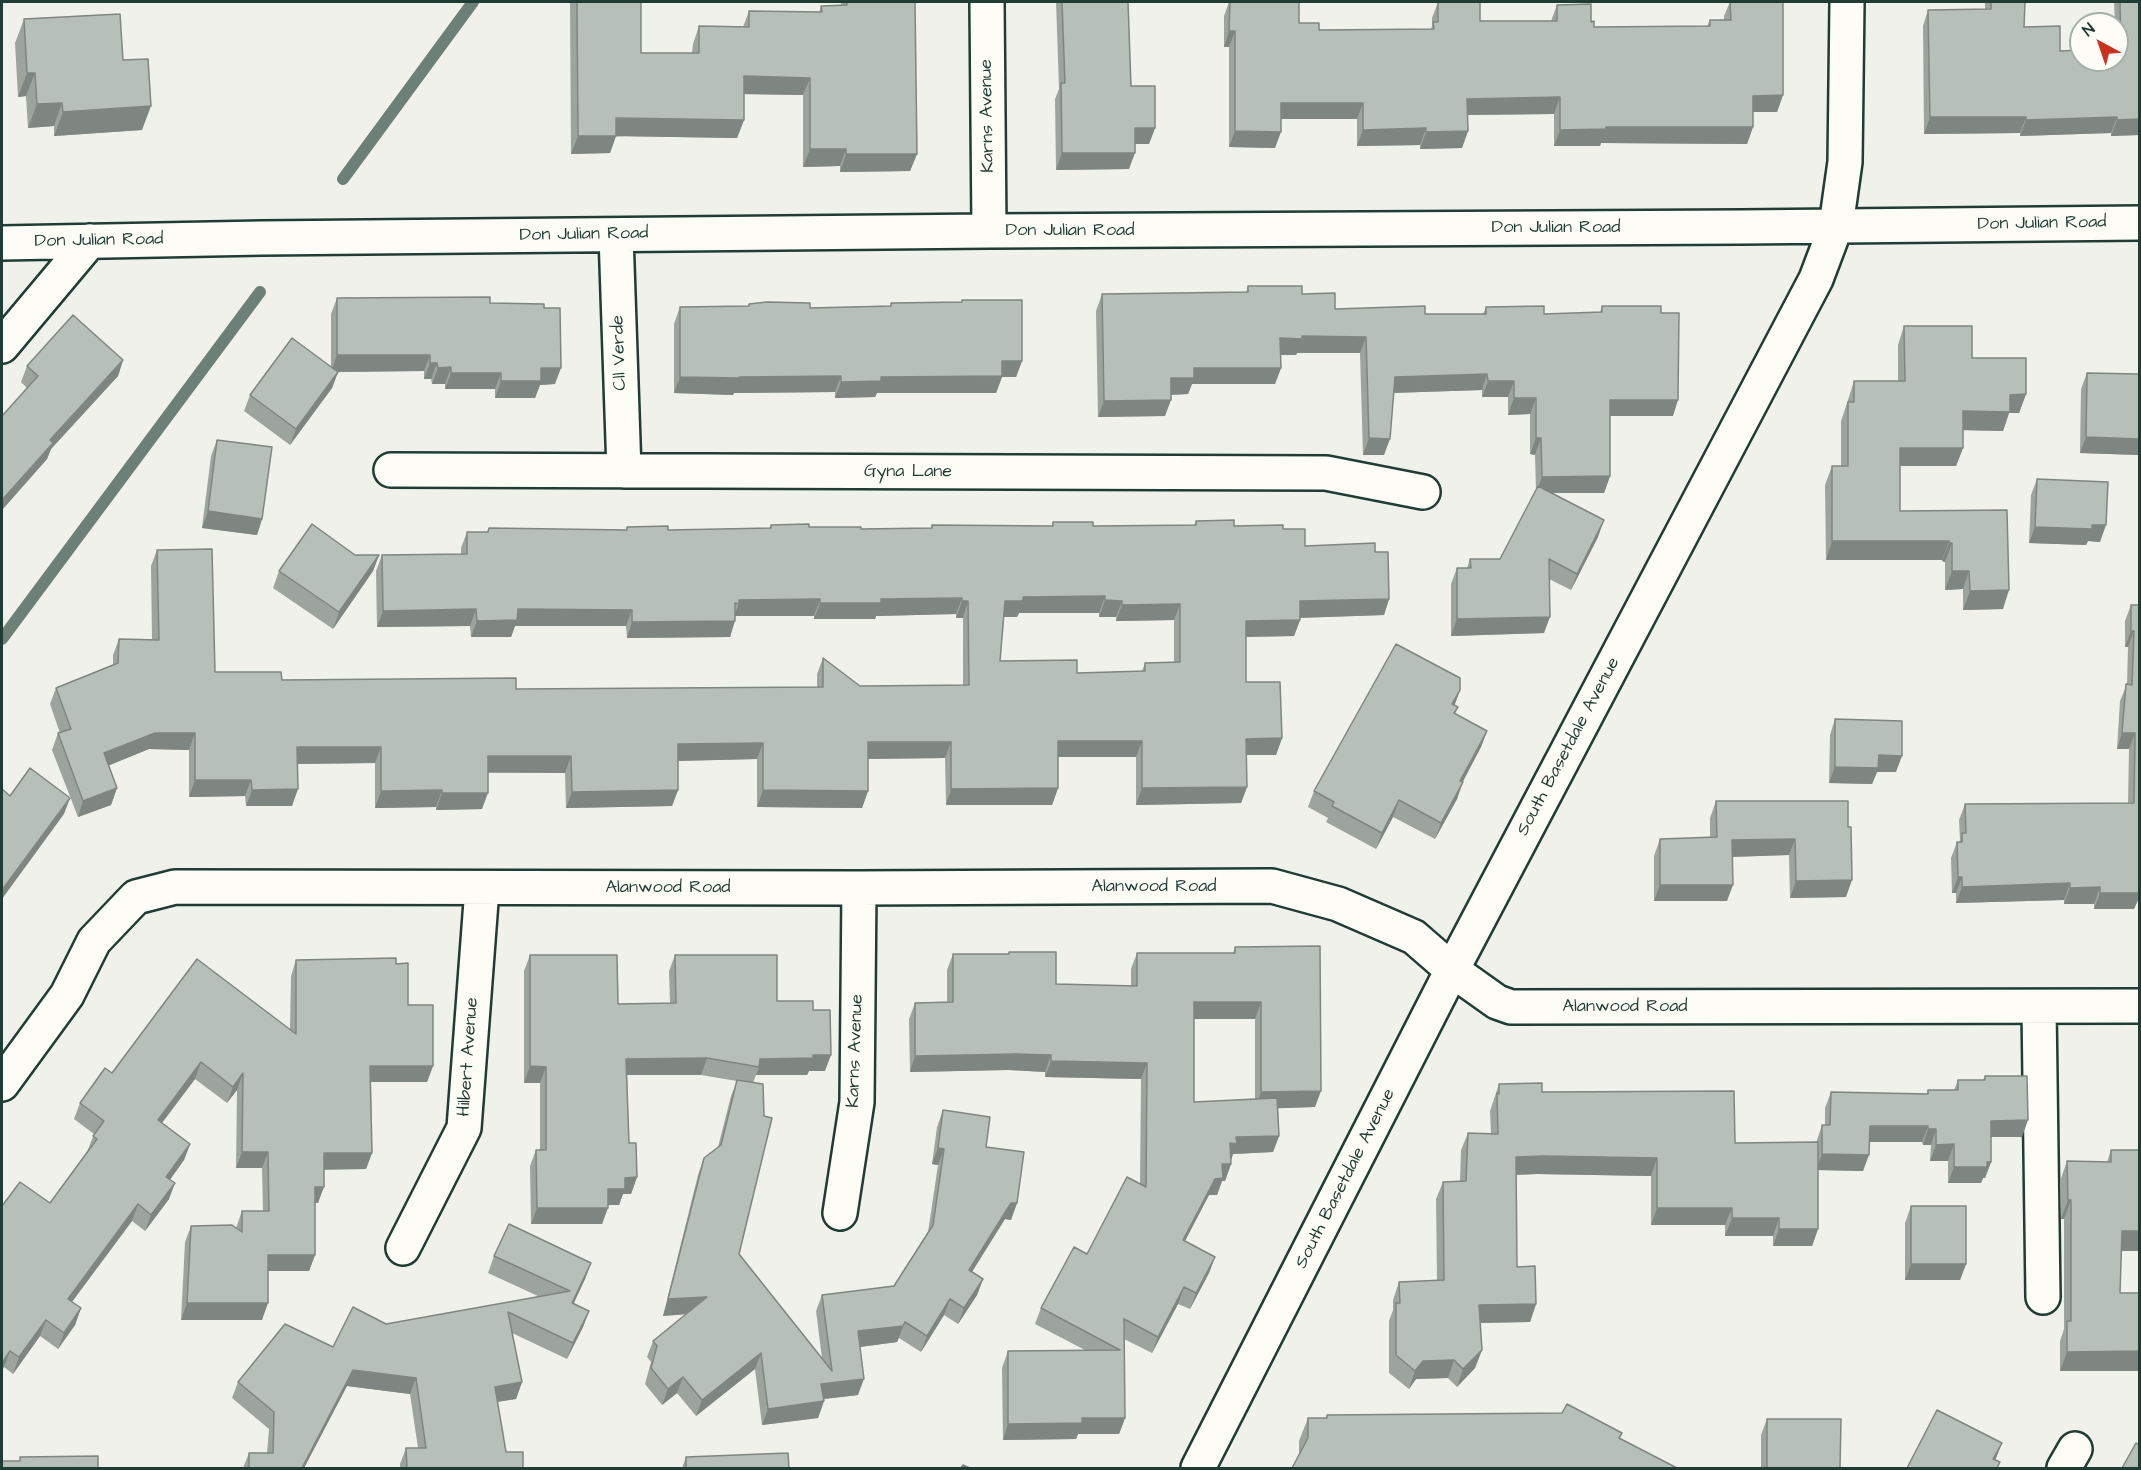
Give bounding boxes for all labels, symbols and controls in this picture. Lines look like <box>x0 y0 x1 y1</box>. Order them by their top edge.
north arrow <box>2069 12 2129 72</box>
text: N <box>2078 18 2100 41</box>
street label: Karns Avenue <box>976 59 1000 173</box>
street label: Don Julian Road <box>1977 212 2107 236</box>
street label: Don Julian Road <box>1492 217 1620 239</box>
street label: Don Julian Road <box>1006 220 1134 242</box>
street label: Don Julian Road <box>519 223 649 247</box>
street label: Don Julian Road <box>34 229 164 253</box>
street label: Cll Verde <box>608 315 632 391</box>
street label: Gyna Lane <box>864 461 952 483</box>
street label: South Basetdale Avenue <box>1513 654 1625 840</box>
street label: Alanwood Road <box>1091 876 1217 898</box>
street label: Alanwood Road <box>605 877 731 899</box>
street label: Karns Avenue <box>843 994 869 1108</box>
street label: Alanwood Road <box>1562 996 1688 1018</box>
street label: Hilbert Avenue <box>454 997 484 1117</box>
street label: South Basetdale Avenue <box>1291 1085 1401 1273</box>

